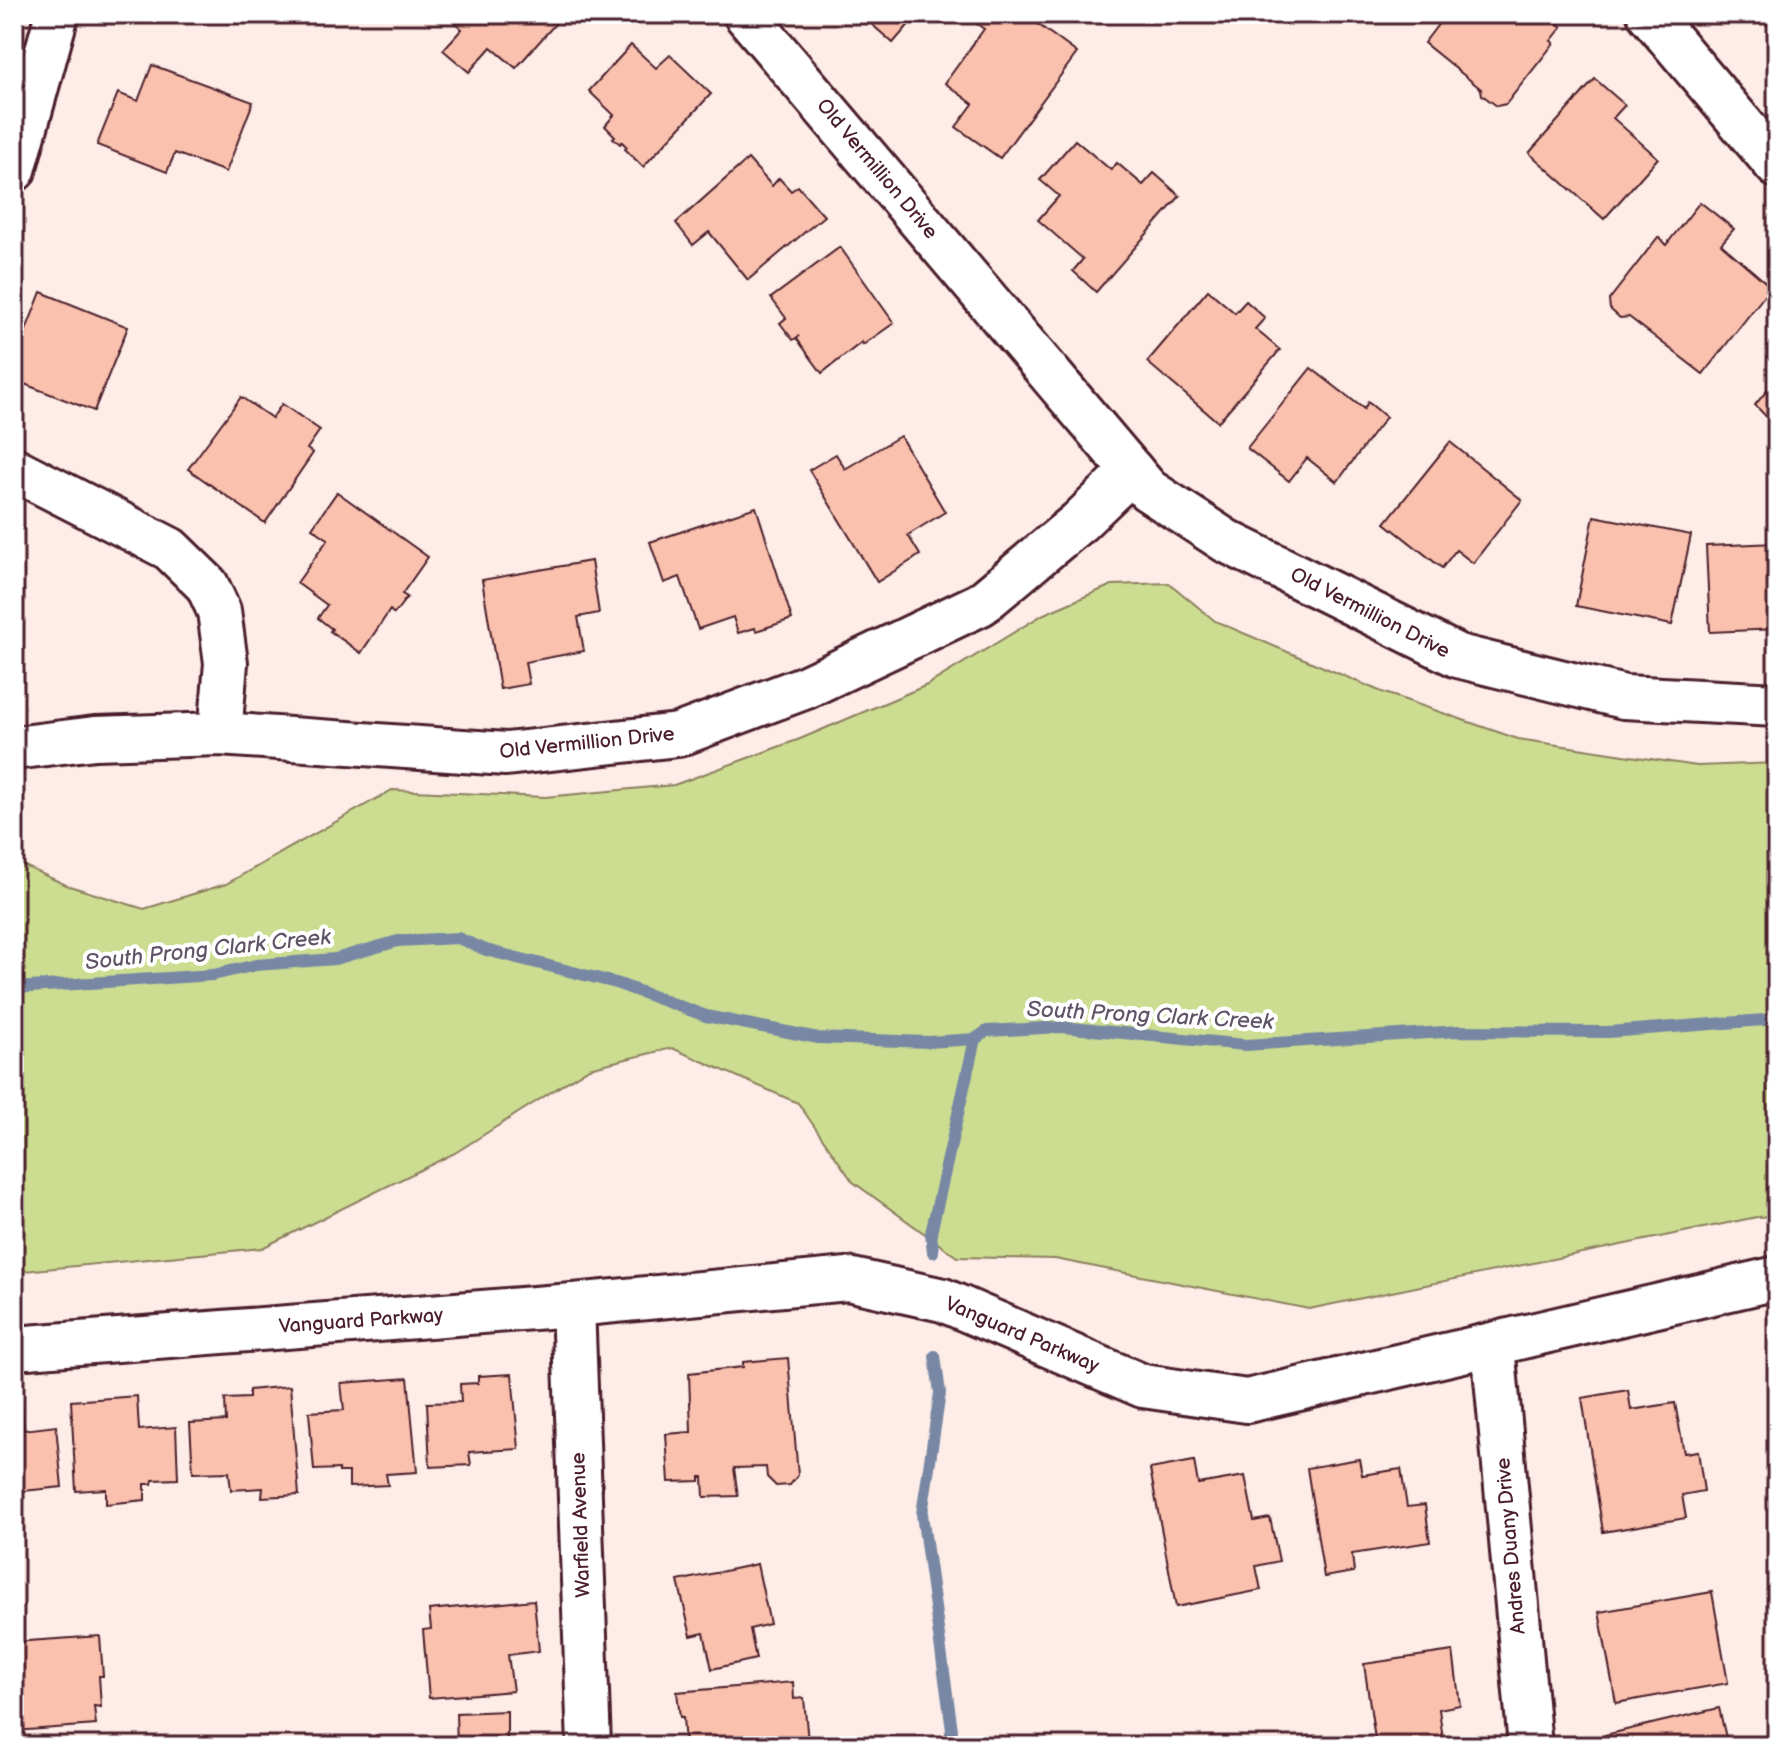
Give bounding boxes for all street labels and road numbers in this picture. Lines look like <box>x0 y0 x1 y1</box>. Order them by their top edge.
street label: Old Vermillion Drive <box>811 94 943 244</box>
street label: Old Vermillion Drive <box>1286 562 1454 664</box>
street label: Old Vermillion Drive <box>498 722 676 764</box>
street label: Vanguard Parkway <box>941 1292 1103 1378</box>
street label: Vanguard Parkway <box>278 1303 444 1339</box>
street label: Warfield Avenue <box>566 1452 596 1598</box>
street label: Andres Duany Drive <box>1491 1456 1531 1635</box>

